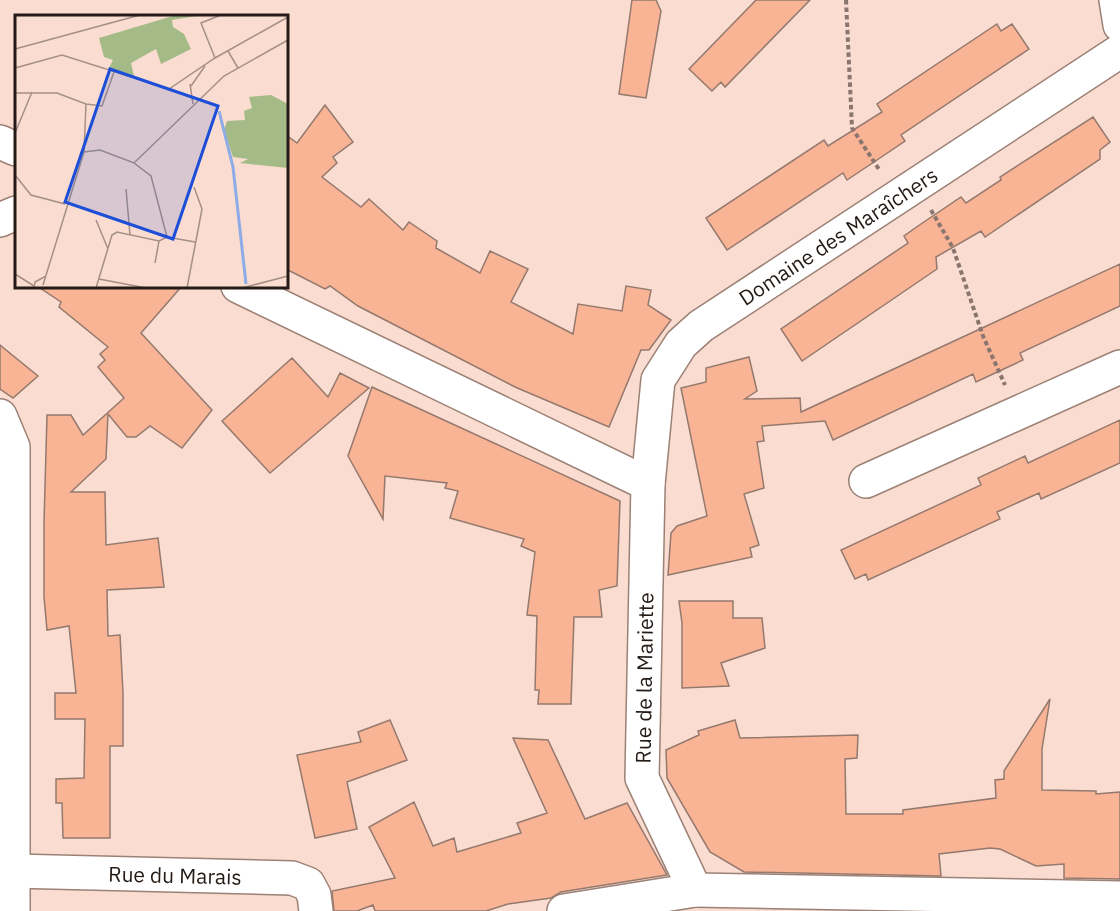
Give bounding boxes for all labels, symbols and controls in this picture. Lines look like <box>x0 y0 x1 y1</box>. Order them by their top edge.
inset map <box>15 15 288 288</box>
street label: Domaine des Maraîchers <box>733 161 943 312</box>
street label: Rue de la Mariette <box>629 592 659 764</box>
street label: Rue du Marais <box>108 859 242 891</box>

